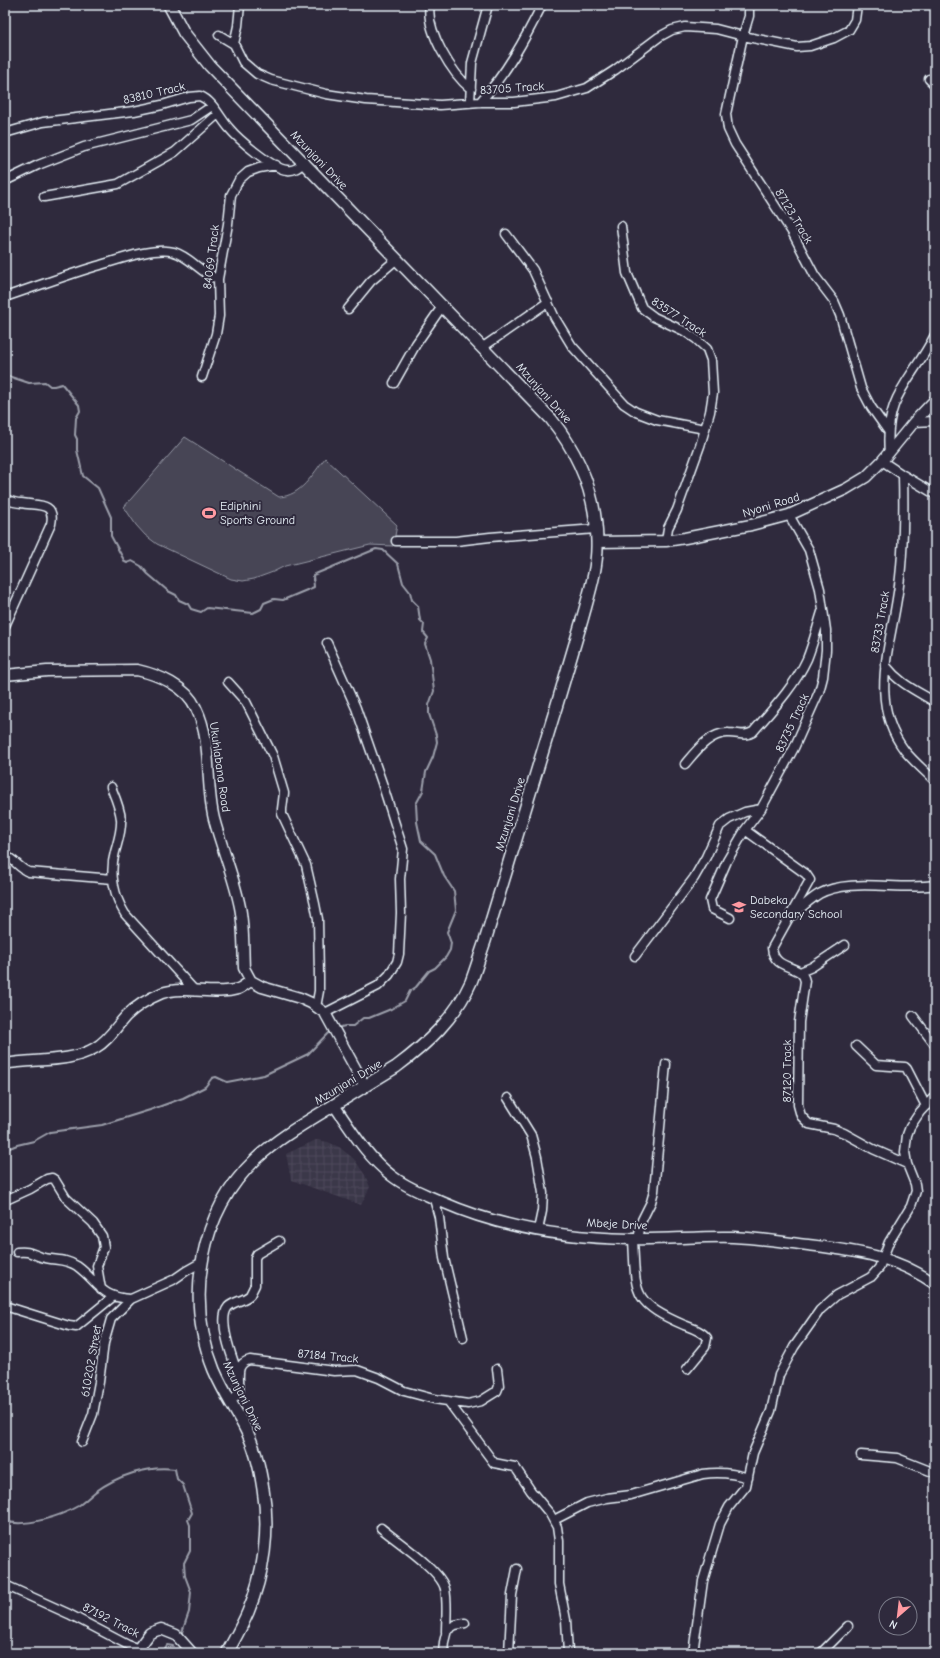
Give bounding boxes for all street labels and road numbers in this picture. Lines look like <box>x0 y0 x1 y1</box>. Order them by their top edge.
street label: 83810 Track <box>122 79 186 107</box>
street label: 83705 Track <box>479 79 545 97</box>
street label: Mzunjani Drive <box>287 128 351 192</box>
street label: 87123 Track <box>772 186 816 246</box>
street label: 84069 Track <box>200 224 222 290</box>
street label: 83577 Track <box>649 294 709 340</box>
street label: Mzunjani Drive <box>513 360 575 426</box>
street label: Nyoni Road <box>741 490 801 520</box>
street label: 83733 Track <box>868 590 892 654</box>
street label: 83735 Track <box>772 691 812 755</box>
street label: Ukuhlabana Road <box>207 721 233 813</box>
street label: Mzunjani Drive <box>492 775 528 853</box>
street label: 87120 Track <box>780 1039 794 1102</box>
street label: Mzunjani Drive <box>312 1056 384 1108</box>
street label: Mbeje Drive <box>586 1215 648 1233</box>
street label: 610202 Street <box>78 1324 104 1398</box>
street label: 87184 Track <box>297 1346 359 1366</box>
street label: Mzunjani Drive <box>220 1359 266 1433</box>
street label: 87192 Track <box>80 1600 142 1640</box>

